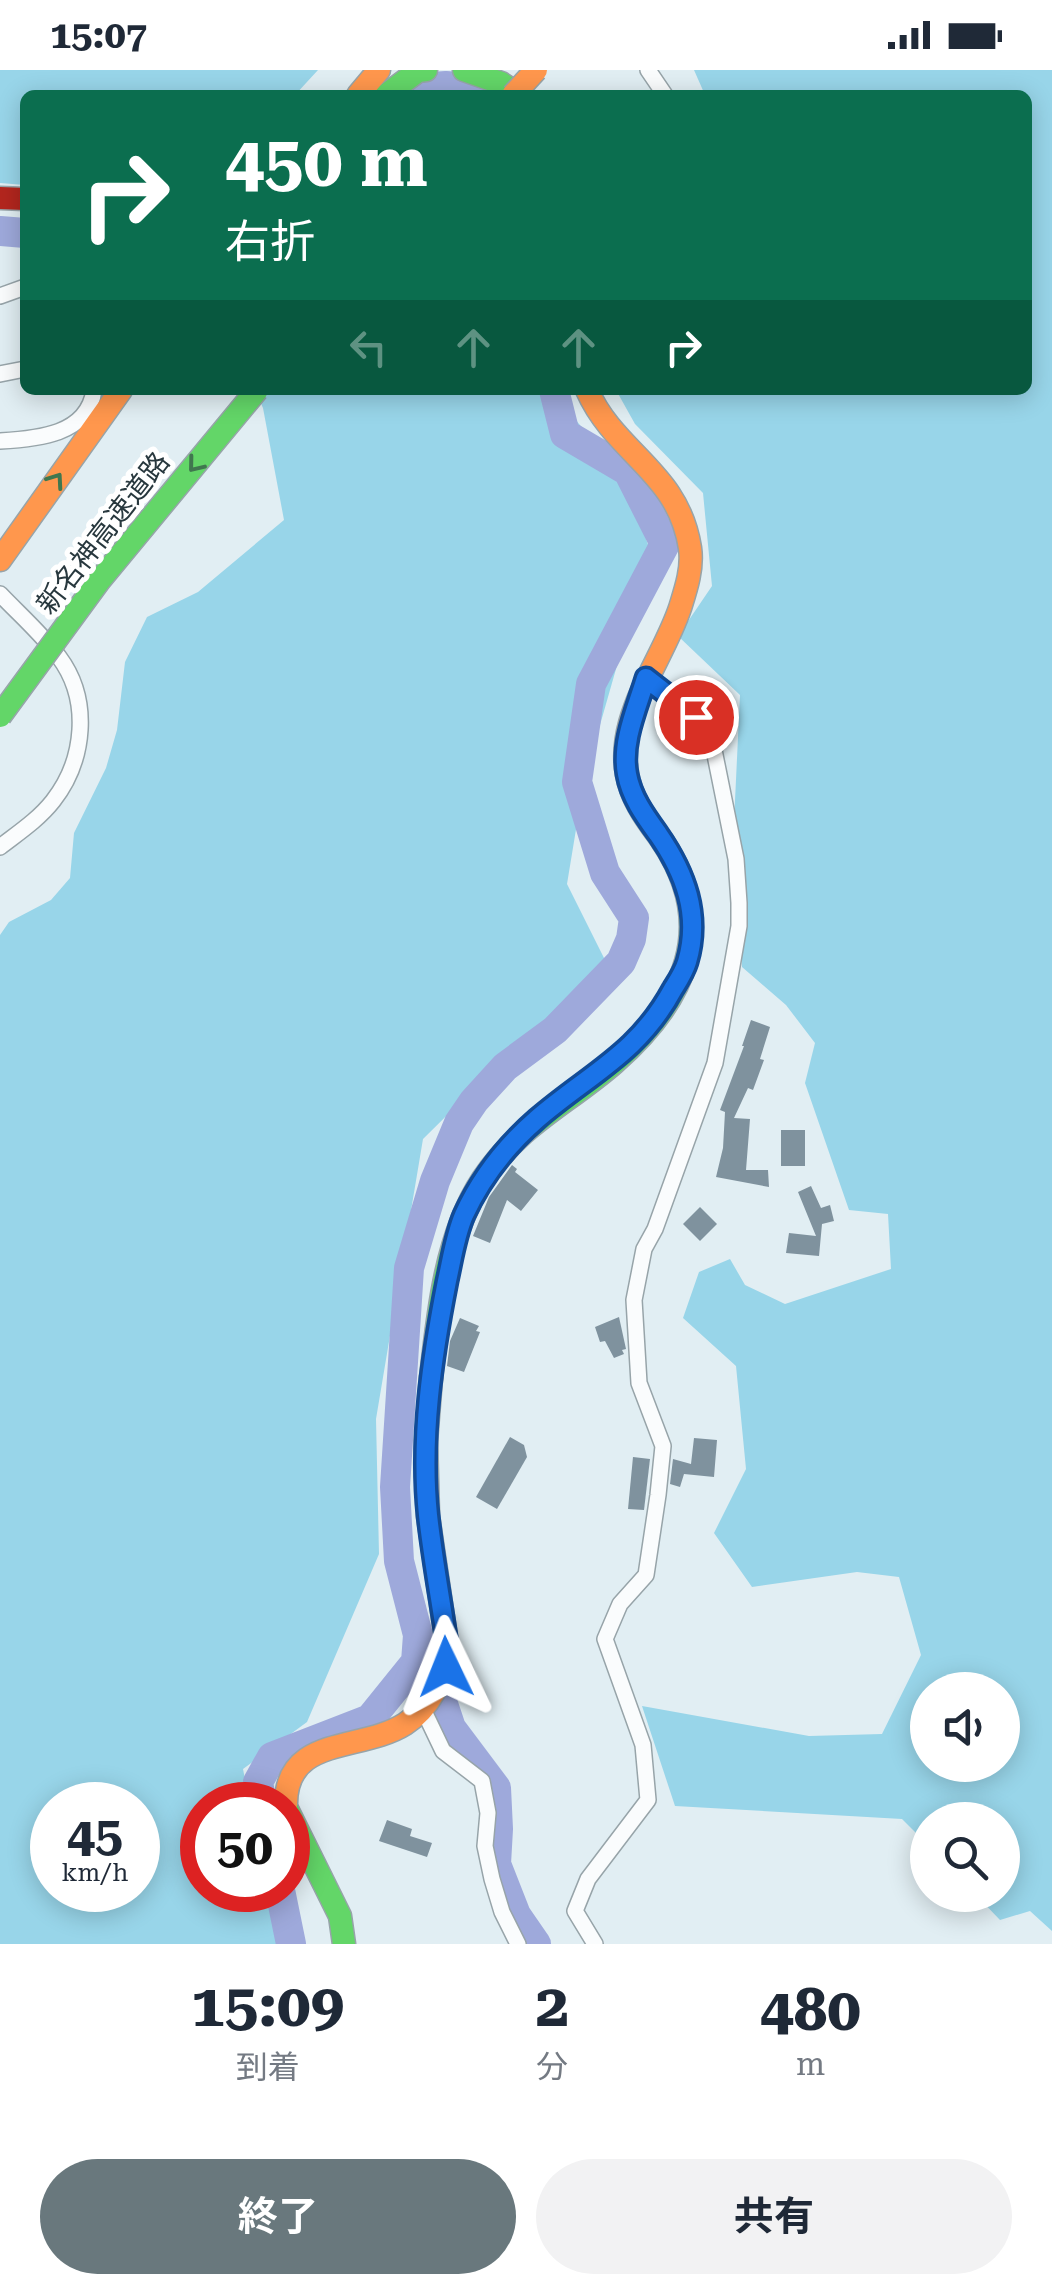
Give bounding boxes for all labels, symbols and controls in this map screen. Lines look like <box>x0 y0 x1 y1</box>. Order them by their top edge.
text: 15:07 <box>50 13 147 57</box>
text: 450 m <box>225 121 428 203</box>
icon: right <box>60 130 190 260</box>
text: 右折 <box>225 215 315 268</box>
icon: left <box>341 320 396 375</box>
icon: ahead <box>446 320 501 375</box>
icon: ahead <box>551 320 606 375</box>
icon: right <box>656 320 711 375</box>
street label: 新名神高速道路 <box>30 446 176 620</box>
one-way arrow <box>189 454 207 472</box>
one-way arrow <box>44 472 62 491</box>
pin <box>654 675 739 760</box>
icon: arrive <box>669 690 724 745</box>
position arrow <box>394 1615 498 1719</box>
map controls <box>910 1672 1020 1912</box>
button: sound <box>910 1672 1020 1782</box>
speed limit sign: 50 <box>180 1782 310 1912</box>
button: search <box>910 1802 1020 1912</box>
text: 45 <box>67 1806 123 1864</box>
text: km/h <box>62 1858 128 1887</box>
text: 15:09 <box>191 1970 344 2041</box>
text: 2 <box>535 1970 569 2041</box>
text: 480 <box>760 1974 861 2045</box>
text: m <box>796 2045 825 2083</box>
text: 到着 <box>236 2048 300 2086</box>
text: 分 <box>536 2048 568 2086</box>
button: 終了 <box>40 2159 516 2274</box>
button: 共有 <box>536 2159 1012 2274</box>

